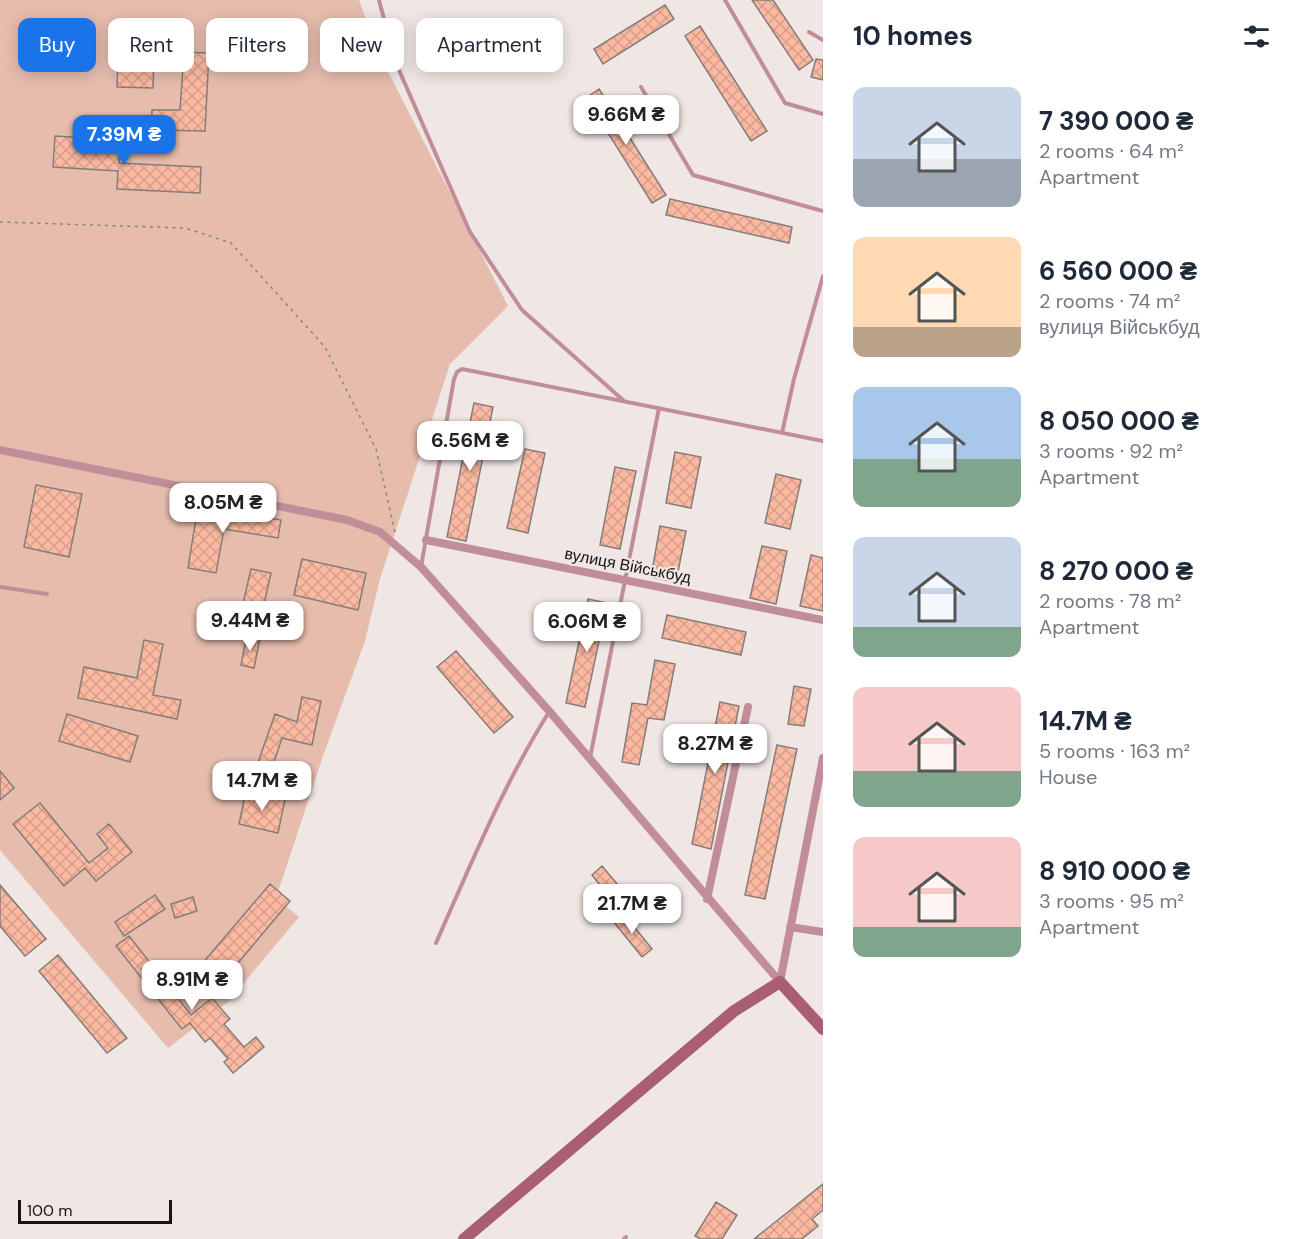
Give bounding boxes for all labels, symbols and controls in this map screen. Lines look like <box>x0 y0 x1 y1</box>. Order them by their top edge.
chip: Buy <box>18 18 96 72</box>
chip: Rent <box>108 18 194 72</box>
chip: Filters <box>206 18 308 72</box>
chip: New <box>320 18 404 72</box>
chip: Apartment <box>416 18 563 72</box>
text: 10 homes <box>853 19 973 53</box>
icon: filters <box>1240 20 1273 53</box>
pin: 9.66M ₴ <box>571 95 681 146</box>
text: 9.66M ₴ <box>587 101 665 127</box>
text: 7 390 000 ₴ <box>1039 104 1193 138</box>
icon: home <box>901 111 973 183</box>
pin: 7.39M ₴ <box>69 115 179 166</box>
text: 7.39M ₴ <box>87 121 161 147</box>
text: 2 rooms · 64 m² <box>1039 138 1183 164</box>
text: Apartment <box>1039 164 1139 190</box>
text: 6 560 000 ₴ <box>1039 254 1197 288</box>
icon: home <box>901 261 973 333</box>
text: 2 rooms · 74 m² <box>1039 288 1180 314</box>
text: вулиця Військбуд <box>1039 314 1200 340</box>
text: 8 050 000 ₴ <box>1039 404 1199 438</box>
icon: home <box>901 411 973 483</box>
pin: 6.56M ₴ <box>415 421 525 472</box>
text: 6.56M ₴ <box>431 427 509 453</box>
text: 3 rooms · 92 m² <box>1039 438 1183 464</box>
text: Apartment <box>1039 464 1139 490</box>
pin: 8.05M ₴ <box>168 483 278 534</box>
text: 8.05M ₴ <box>183 489 263 515</box>
street label: вулиця Військбуд <box>563 543 694 588</box>
text: 8 270 000 ₴ <box>1039 554 1193 588</box>
icon: home <box>901 561 973 633</box>
text: 2 rooms · 78 m² <box>1039 588 1181 614</box>
pin: 9.44M ₴ <box>195 601 305 652</box>
pin: 6.06M ₴ <box>532 602 642 653</box>
text: 9.44M ₴ <box>211 607 289 633</box>
text: 6.06M ₴ <box>548 608 626 634</box>
text: Apartment <box>1039 614 1139 640</box>
text: 14.7M ₴ <box>1039 704 1132 738</box>
icon: home <box>901 711 973 783</box>
pin: 8.27M ₴ <box>660 724 770 775</box>
text: 8.27M ₴ <box>677 730 753 756</box>
text: 5 rooms · 163 m² <box>1039 738 1190 764</box>
pin: 14.7M ₴ <box>207 761 317 812</box>
text: House <box>1039 764 1097 790</box>
text: 14.7M ₴ <box>226 767 298 793</box>
text: 8 910 000 ₴ <box>1039 854 1190 888</box>
icon: home <box>901 861 973 933</box>
pin: 21.7M ₴ <box>577 884 687 935</box>
text: 3 rooms · 95 m² <box>1039 888 1184 914</box>
text: 21.7M ₴ <box>597 890 667 916</box>
text: Apartment <box>1039 914 1139 940</box>
pin: 8.91M ₴ <box>137 960 247 1011</box>
text: 8.91M ₴ <box>156 966 228 992</box>
scale bar <box>18 1197 172 1224</box>
text: 100 m <box>27 1200 72 1221</box>

